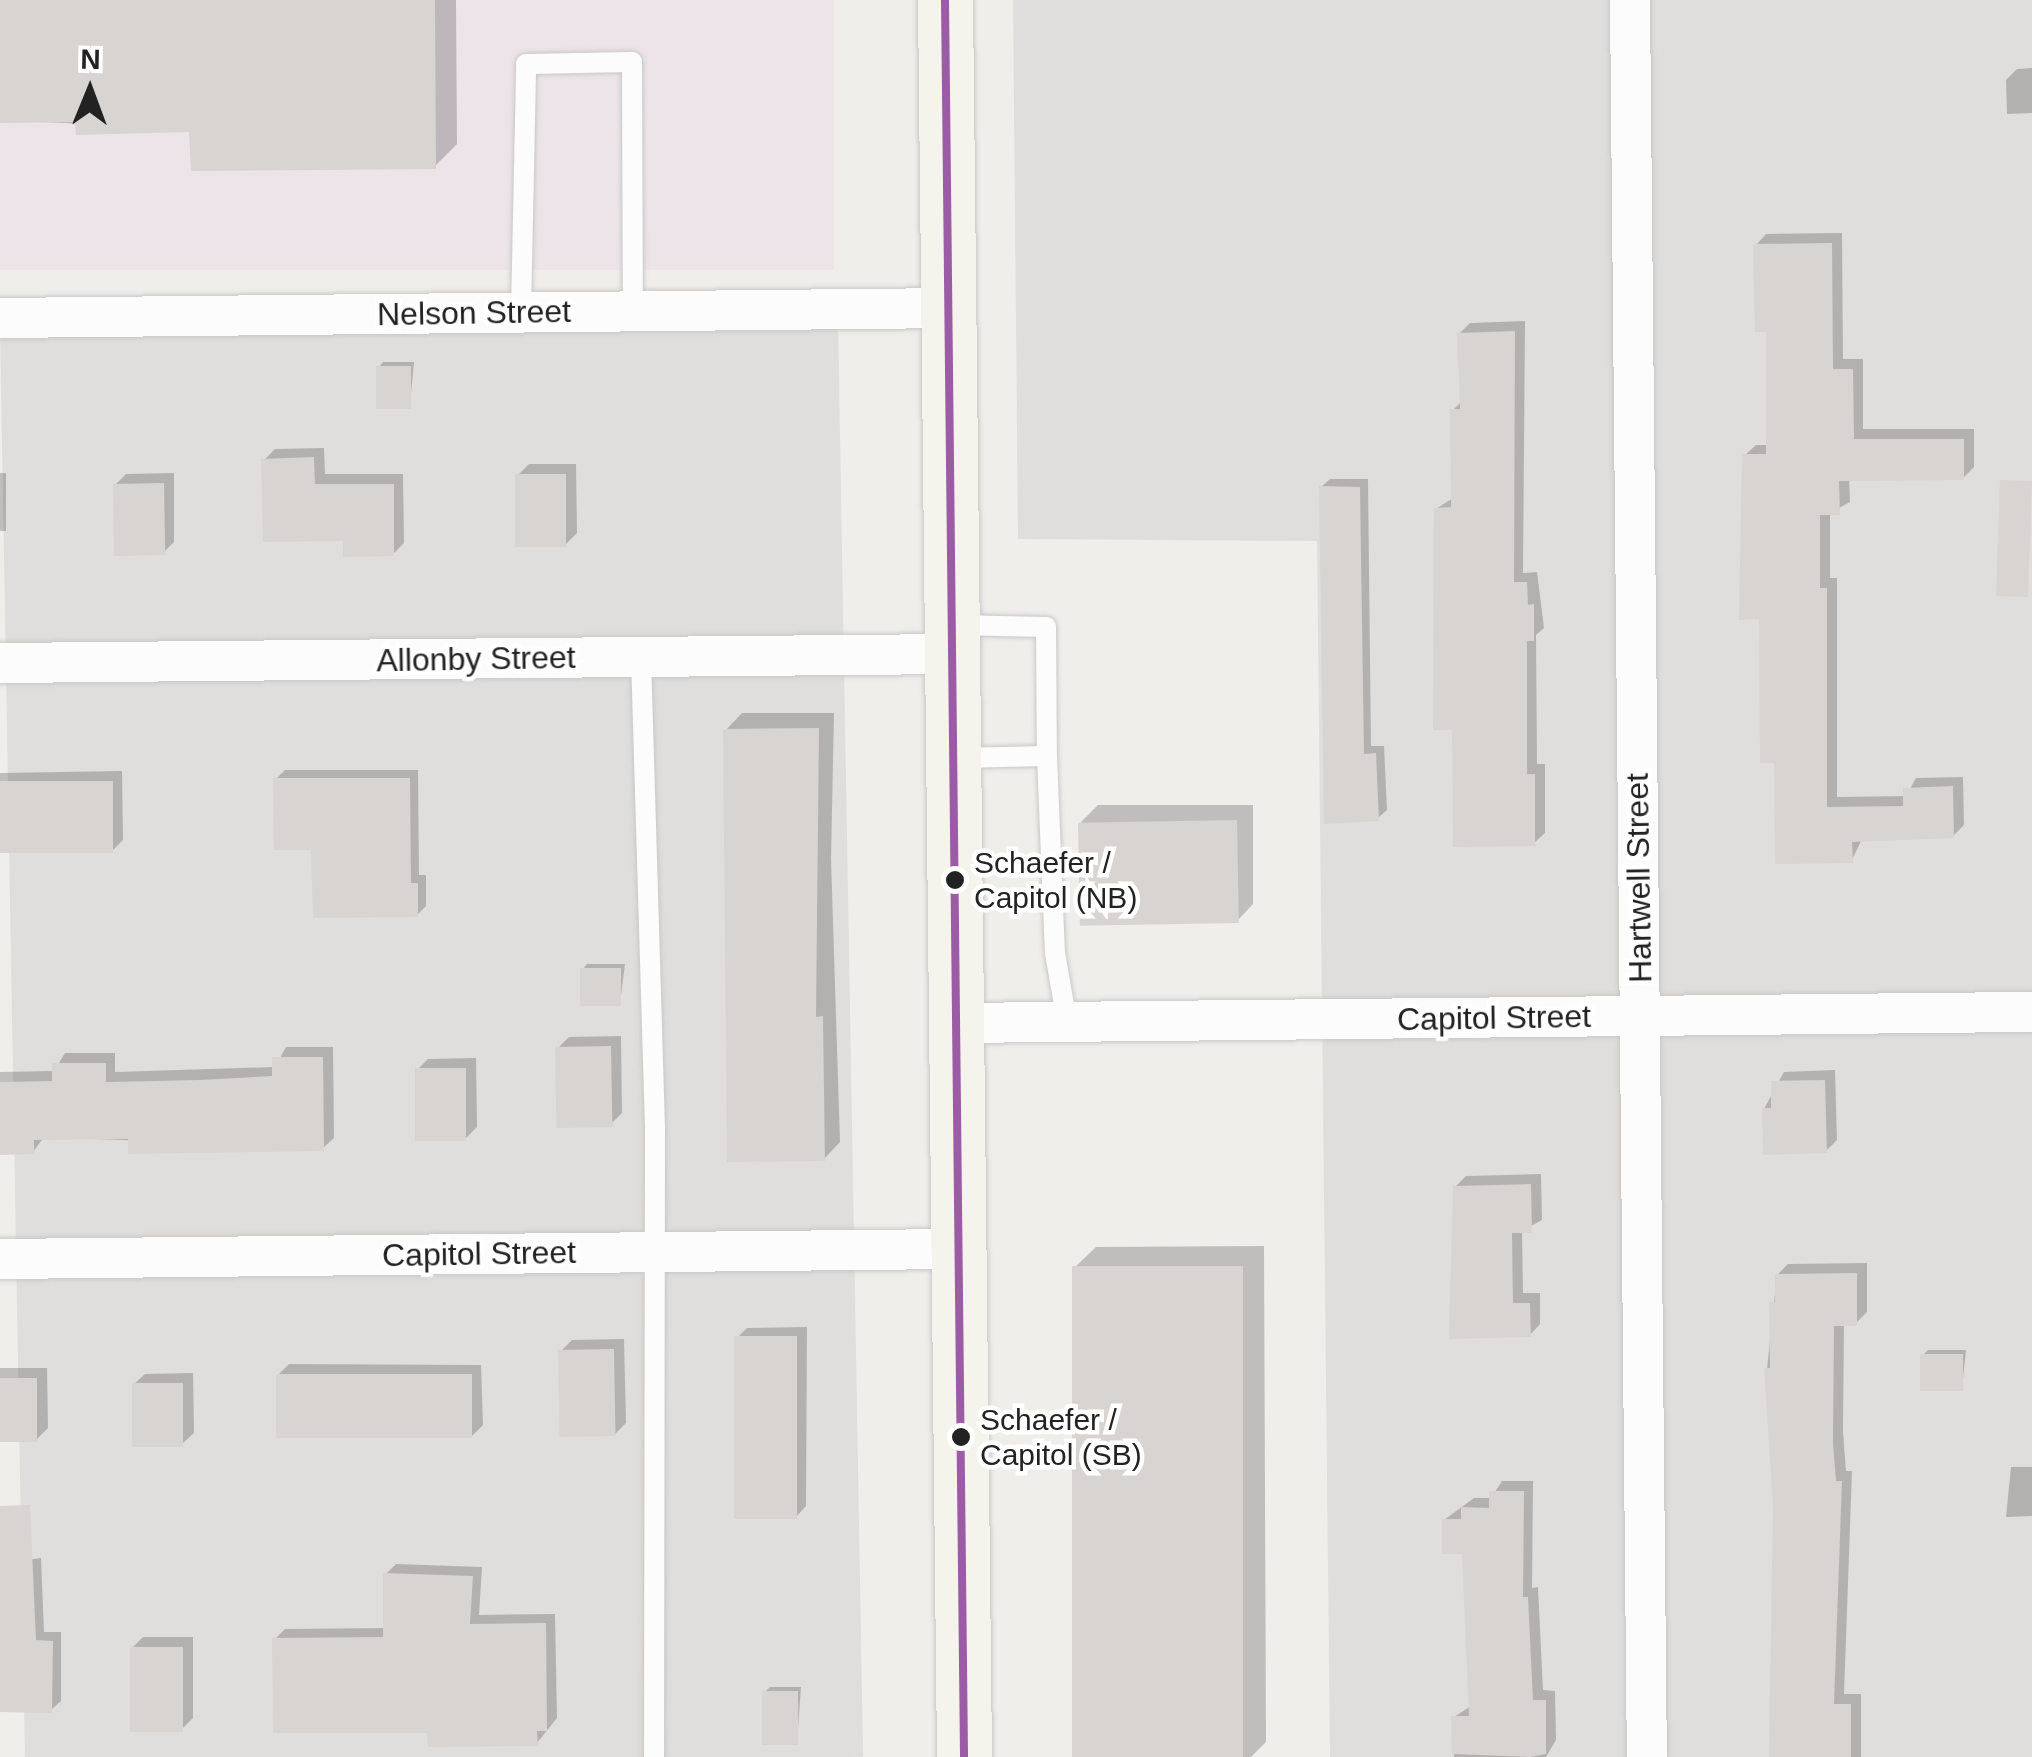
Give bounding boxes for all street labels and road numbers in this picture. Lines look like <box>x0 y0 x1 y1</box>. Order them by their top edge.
street label: Nelson Street <box>377 292 571 334</box>
street label: Allonby Street <box>376 638 576 680</box>
street label: Hartwell Street <box>1618 773 1660 983</box>
street label: Capitol Street <box>1397 997 1591 1039</box>
street label: Capitol Street <box>382 1233 576 1275</box>

